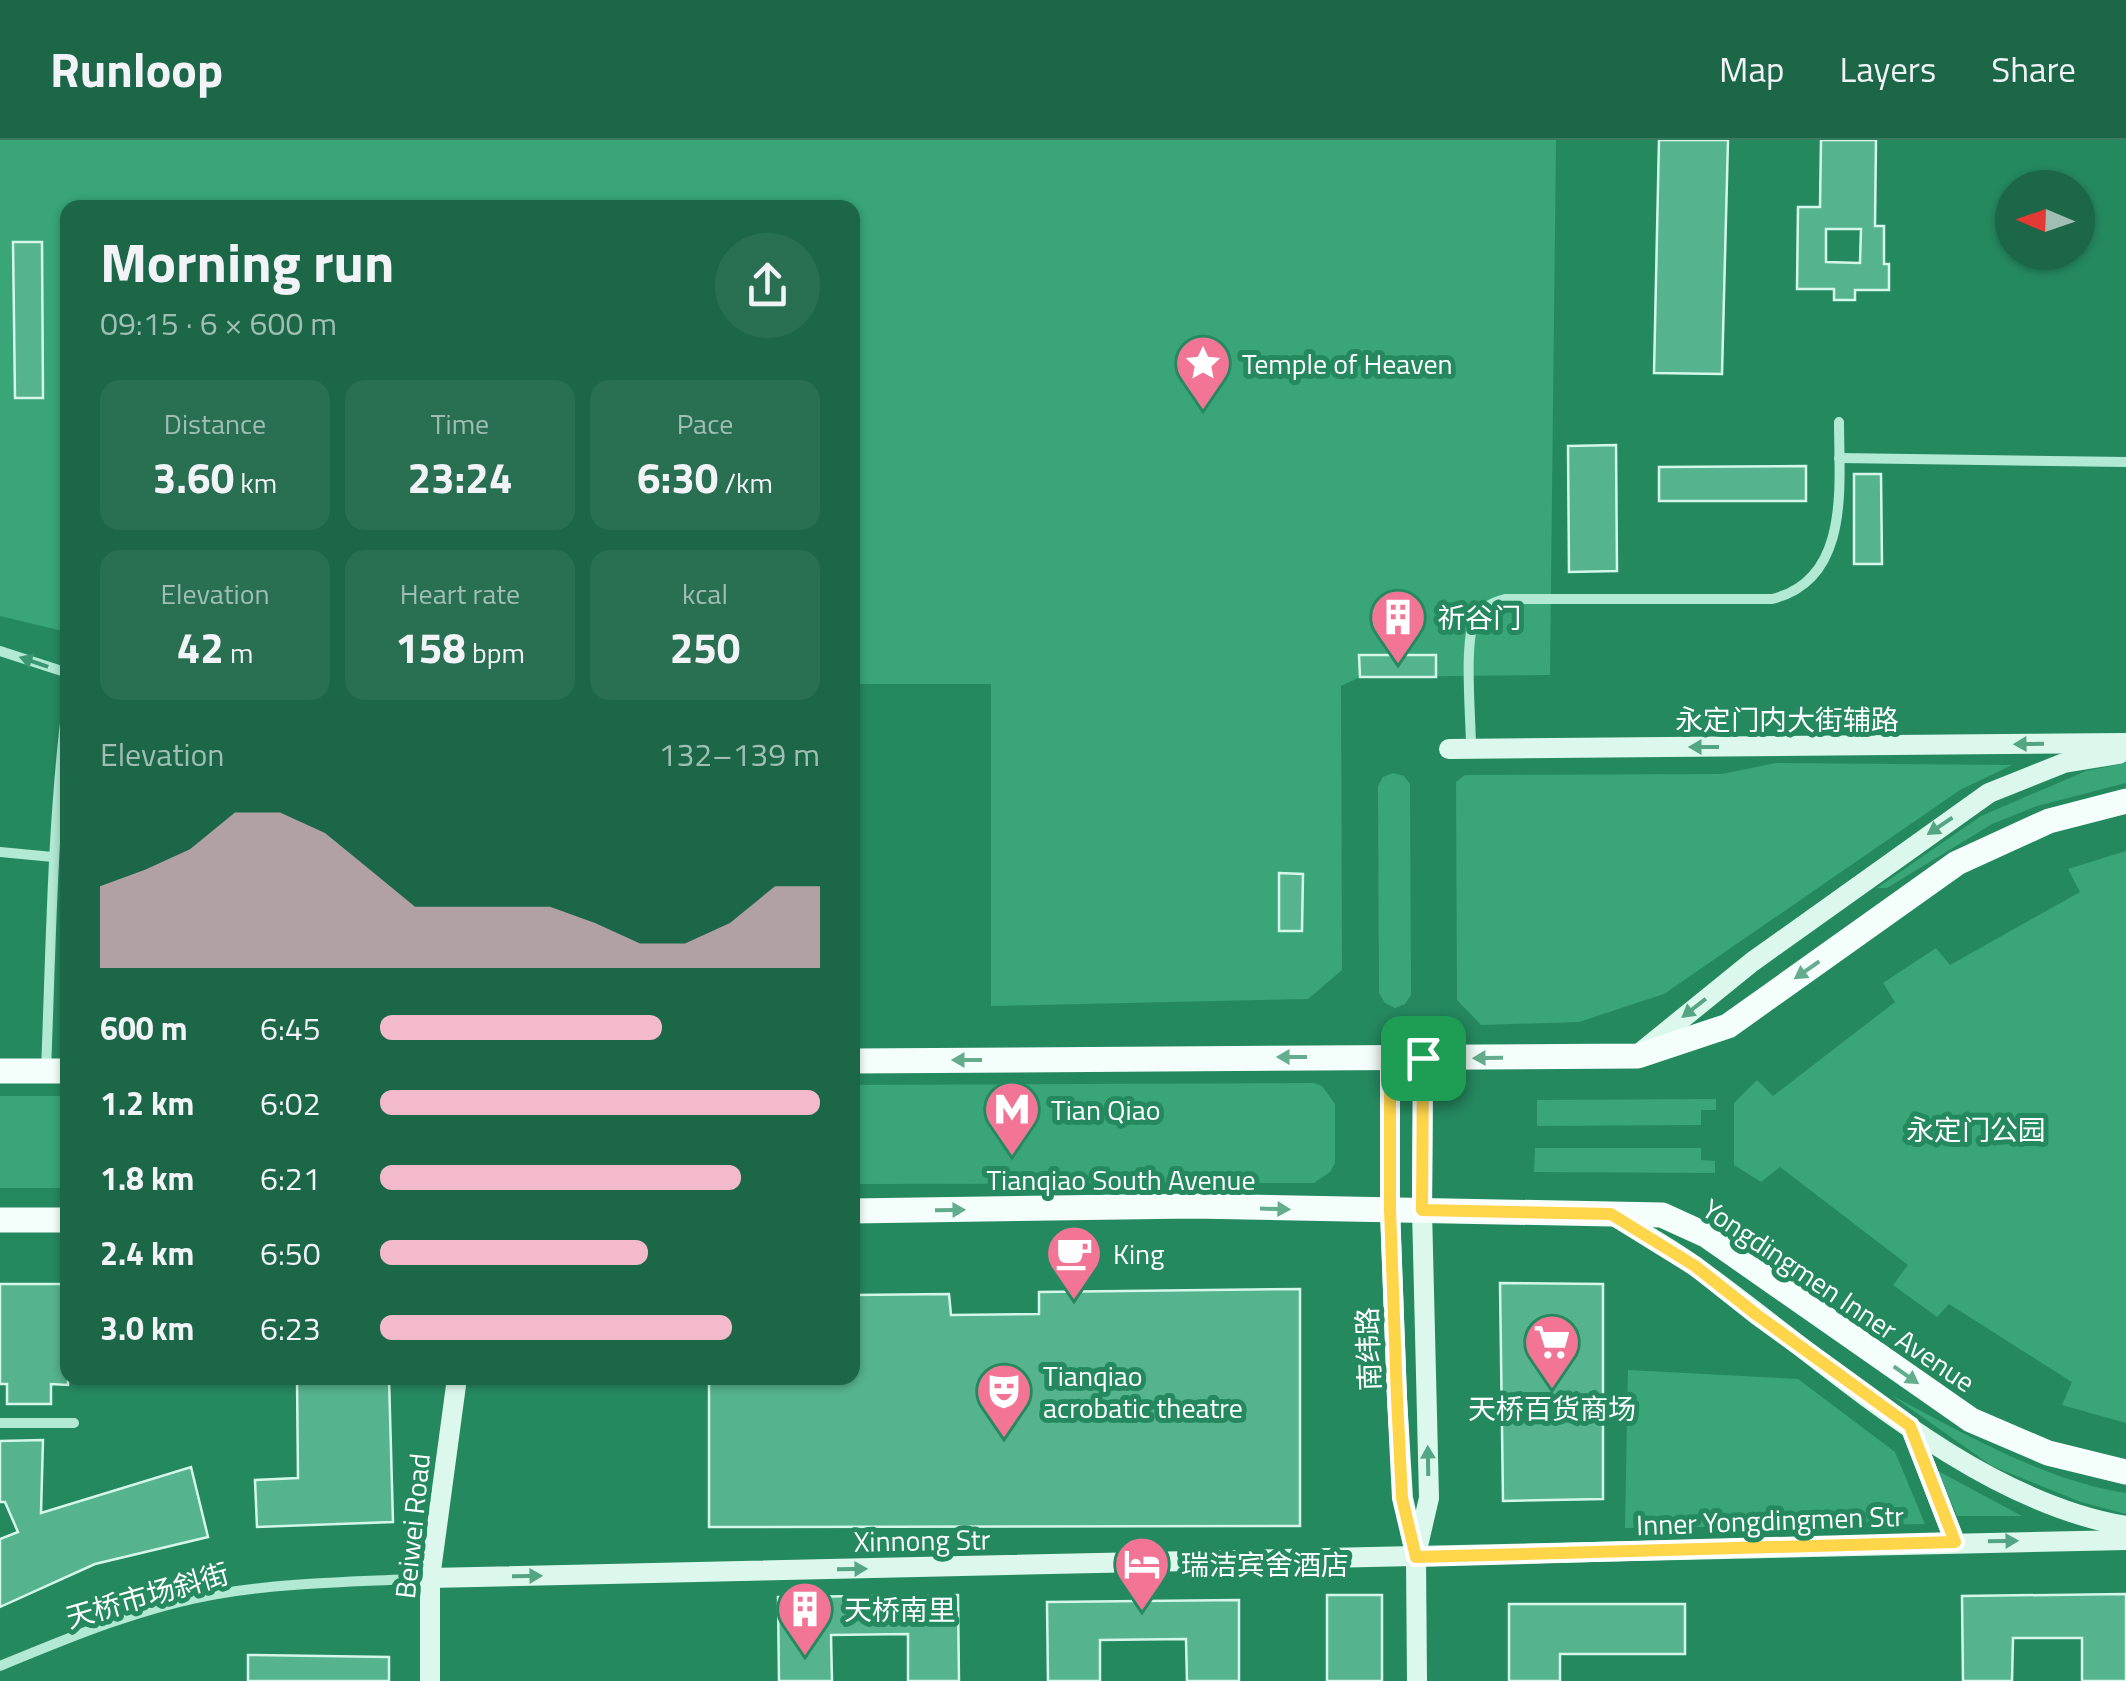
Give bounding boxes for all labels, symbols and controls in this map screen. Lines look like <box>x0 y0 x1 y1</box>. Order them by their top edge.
text: Runloop <box>50 33 223 106</box>
text: Map <box>1719 42 1784 96</box>
text: Layers <box>1839 42 1936 96</box>
text: Share <box>1991 42 2076 96</box>
north arrow <box>1995 170 2095 270</box>
map controls <box>1995 170 2095 270</box>
text: Morning run <box>100 220 394 303</box>
button: share <box>715 233 820 338</box>
text: 09:15 · 6 × 600 m <box>100 299 337 347</box>
place icon: Temple of Heaven <box>1173 333 1233 412</box>
place label: Temple of Heaven <box>1242 342 1453 385</box>
text: Distance <box>164 402 266 445</box>
text: Time <box>431 402 489 445</box>
text: Pace <box>677 402 733 445</box>
text: 3.60 <box>153 445 234 509</box>
text: 23:24 <box>408 445 512 509</box>
text: 6:30 <box>637 445 718 509</box>
text: km <box>234 461 277 504</box>
text: /km <box>718 461 773 504</box>
text: Elevation <box>161 572 269 615</box>
text: Heart rate <box>400 572 520 615</box>
text: kcal <box>682 572 728 615</box>
building icon: 祈谷门 <box>1368 587 1428 666</box>
place label: 祈谷门 <box>1437 596 1521 639</box>
text: 42 <box>177 615 224 679</box>
text: 158 <box>395 615 466 679</box>
text: 250 <box>670 615 740 679</box>
text: m <box>224 631 253 674</box>
text: bpm <box>466 631 525 674</box>
one-way arrow <box>18 654 48 669</box>
street label: 永定门内大街辅路 <box>1675 698 1899 741</box>
text: Elevation <box>100 730 224 778</box>
text: 132–139 m <box>658 730 820 778</box>
one-way arrow <box>2012 737 2044 753</box>
one-way arrow <box>1687 739 1719 755</box>
one-way arrow <box>1926 816 1954 834</box>
one-way arrow <box>1794 960 1820 979</box>
one-way arrow <box>1681 997 1707 1017</box>
text: 600 m <box>100 1004 188 1052</box>
text: 6:45 <box>260 1004 321 1052</box>
pin <box>1381 1016 1466 1101</box>
icon: arrive <box>1396 1031 1451 1086</box>
one-way arrow <box>1276 1049 1308 1065</box>
one-way arrow <box>1472 1050 1504 1066</box>
one-way arrow <box>951 1052 983 1068</box>
text: 1.2 km <box>100 1079 194 1127</box>
text: 6:02 <box>260 1079 321 1127</box>
metro station icon: Tian Qiao <box>982 1079 1042 1158</box>
place label: Tian Qiao <box>1051 1088 1161 1131</box>
park label: 永定门公园 <box>1906 1108 2046 1151</box>
text: 1.8 km <box>100 1154 194 1202</box>
text: 6:21 <box>260 1154 321 1202</box>
street label: Tianqiao South Avenue <box>986 1158 1256 1201</box>
street label: Yongdingmen Inner Avenue <box>1694 1187 1984 1403</box>
one-way arrow <box>934 1201 966 1217</box>
one-way arrow <box>1259 1201 1291 1217</box>
cafe icon: King <box>1044 1223 1104 1302</box>
text: 2.4 km <box>100 1229 194 1277</box>
text: 6:50 <box>260 1229 321 1277</box>
place label: King <box>1113 1232 1165 1275</box>
text: 3.0 km <box>100 1304 194 1352</box>
text: 6:23 <box>260 1304 321 1352</box>
street label: 南纬路 <box>1345 1306 1391 1392</box>
supermarket icon: 天桥百货商场 <box>1522 1312 1582 1391</box>
place label: Tianqiao acrobatic theatre <box>1043 1354 1243 1429</box>
theatre icon: Tianqiao acrobatic theatre <box>974 1361 1034 1440</box>
one-way arrow <box>1893 1365 1919 1384</box>
place label: 天桥百货商场 <box>1468 1387 1636 1430</box>
one-way arrow <box>1419 1445 1435 1477</box>
street label: Beiwei Road <box>383 1451 441 1601</box>
street label: Inner Yongdingmen Str <box>1635 1494 1905 1546</box>
street label: Xinnong Str <box>853 1517 991 1563</box>
one-way arrow <box>1987 1533 2019 1549</box>
hotel icon: 瑞洁宾舍酒店 <box>1112 1534 1172 1613</box>
place label: 瑞洁宾舍酒店 <box>1181 1543 1349 1586</box>
street label: 天桥市场斜街 <box>60 1551 234 1639</box>
one-way arrow <box>837 1561 869 1577</box>
one-way arrow <box>512 1568 544 1584</box>
building icon: 天桥南里 <box>775 1579 835 1658</box>
place label: 天桥南里 <box>844 1588 956 1631</box>

